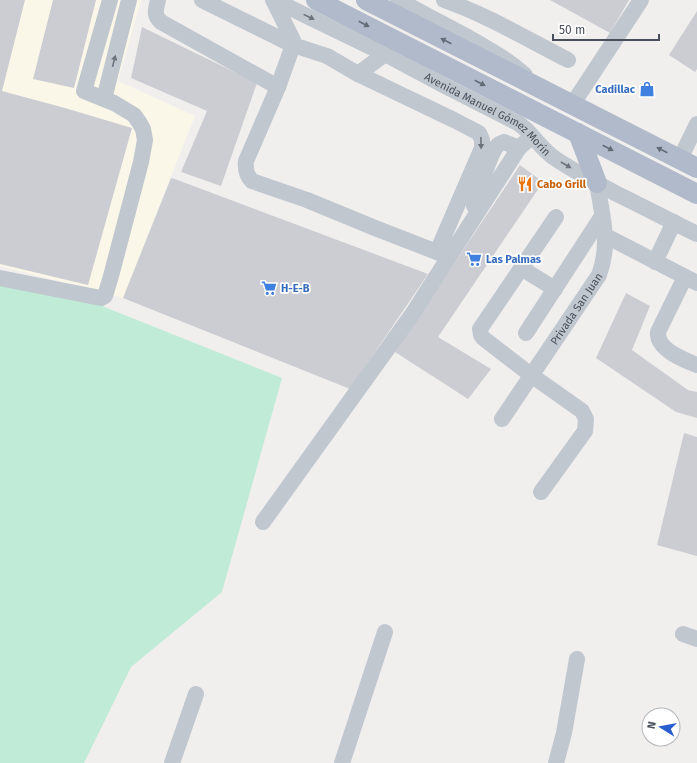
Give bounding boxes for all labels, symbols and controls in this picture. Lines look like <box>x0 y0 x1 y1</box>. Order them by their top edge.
one-way arrow <box>304 14 315 20</box>
scale bar <box>553 16 659 42</box>
one-way arrow <box>358 21 369 27</box>
text: 50 m <box>559 23 585 37</box>
one-way arrow <box>441 38 452 44</box>
one-way arrow <box>111 55 117 67</box>
street label: Avenida Manuel Gómez Morín <box>422 70 553 158</box>
one-way arrow <box>474 80 485 86</box>
shop icon: Cadillac <box>638 80 656 98</box>
place label: Cadillac <box>595 83 636 96</box>
one-way arrow <box>478 137 484 150</box>
one-way arrow <box>602 145 614 151</box>
one-way arrow <box>657 147 668 153</box>
one-way arrow <box>560 162 571 169</box>
restaurant icon: Cabo Grill <box>516 175 534 193</box>
place label: Cabo Grill <box>537 178 587 191</box>
supermarket icon: Las Palmas <box>465 250 483 268</box>
place label: Las Palmas <box>486 253 542 266</box>
street label: Privada San Juan <box>548 270 605 347</box>
supermarket icon: H-E-B <box>260 279 278 297</box>
place label: H-E-B <box>281 282 310 295</box>
north arrow <box>641 707 681 747</box>
text: N <box>645 720 659 730</box>

